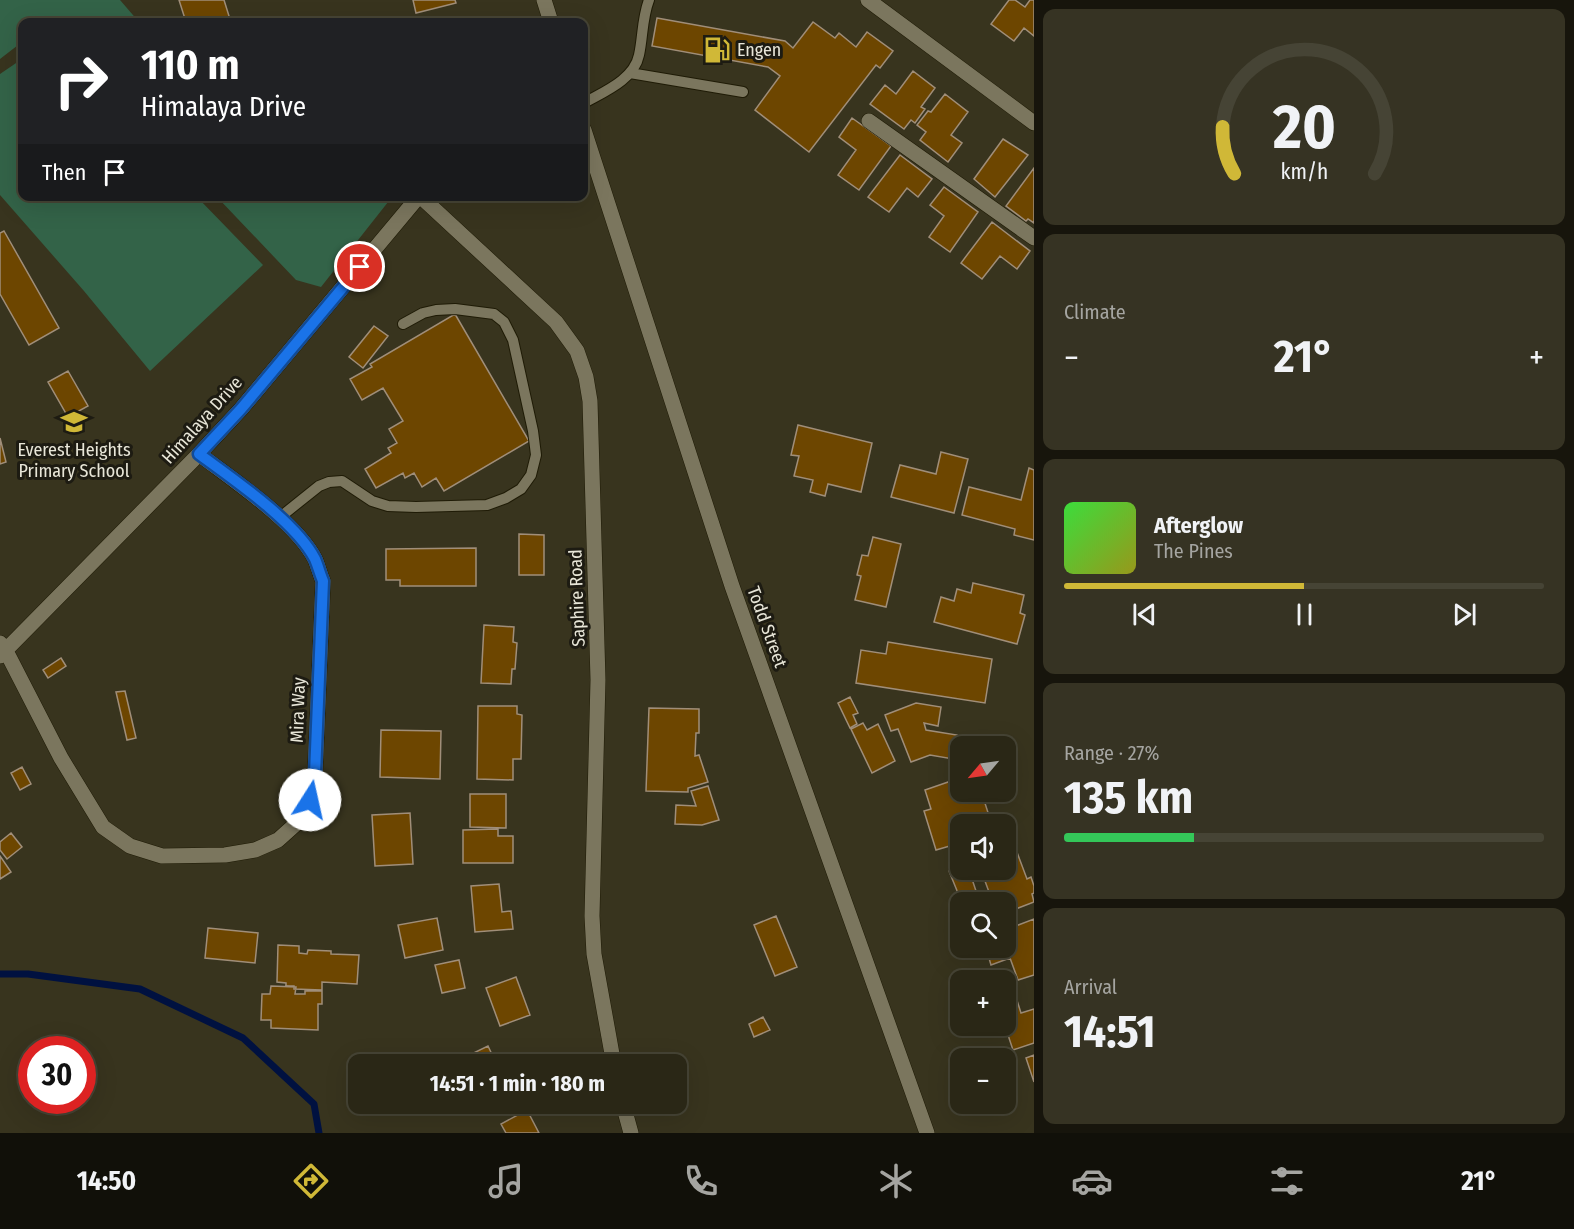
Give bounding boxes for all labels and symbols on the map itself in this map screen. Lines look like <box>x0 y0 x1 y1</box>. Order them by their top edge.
fuel station icon: Engen <box>702 35 732 65</box>
place label: Engen <box>737 39 781 61</box>
pin <box>334 241 385 292</box>
street label: Himalaya Drive <box>157 372 247 468</box>
school or university icon: Everest Heights Primary School <box>59 407 89 437</box>
place label: Everest Heights Primary School <box>17 439 131 482</box>
street label: Saphire Road <box>564 549 590 647</box>
street label: Todd Street <box>742 583 792 671</box>
street label: Mira Way <box>286 677 310 743</box>
north arrow <box>950 736 1016 802</box>
position arrow <box>278 768 342 832</box>
speed limit sign: 30 <box>18 1036 96 1114</box>

